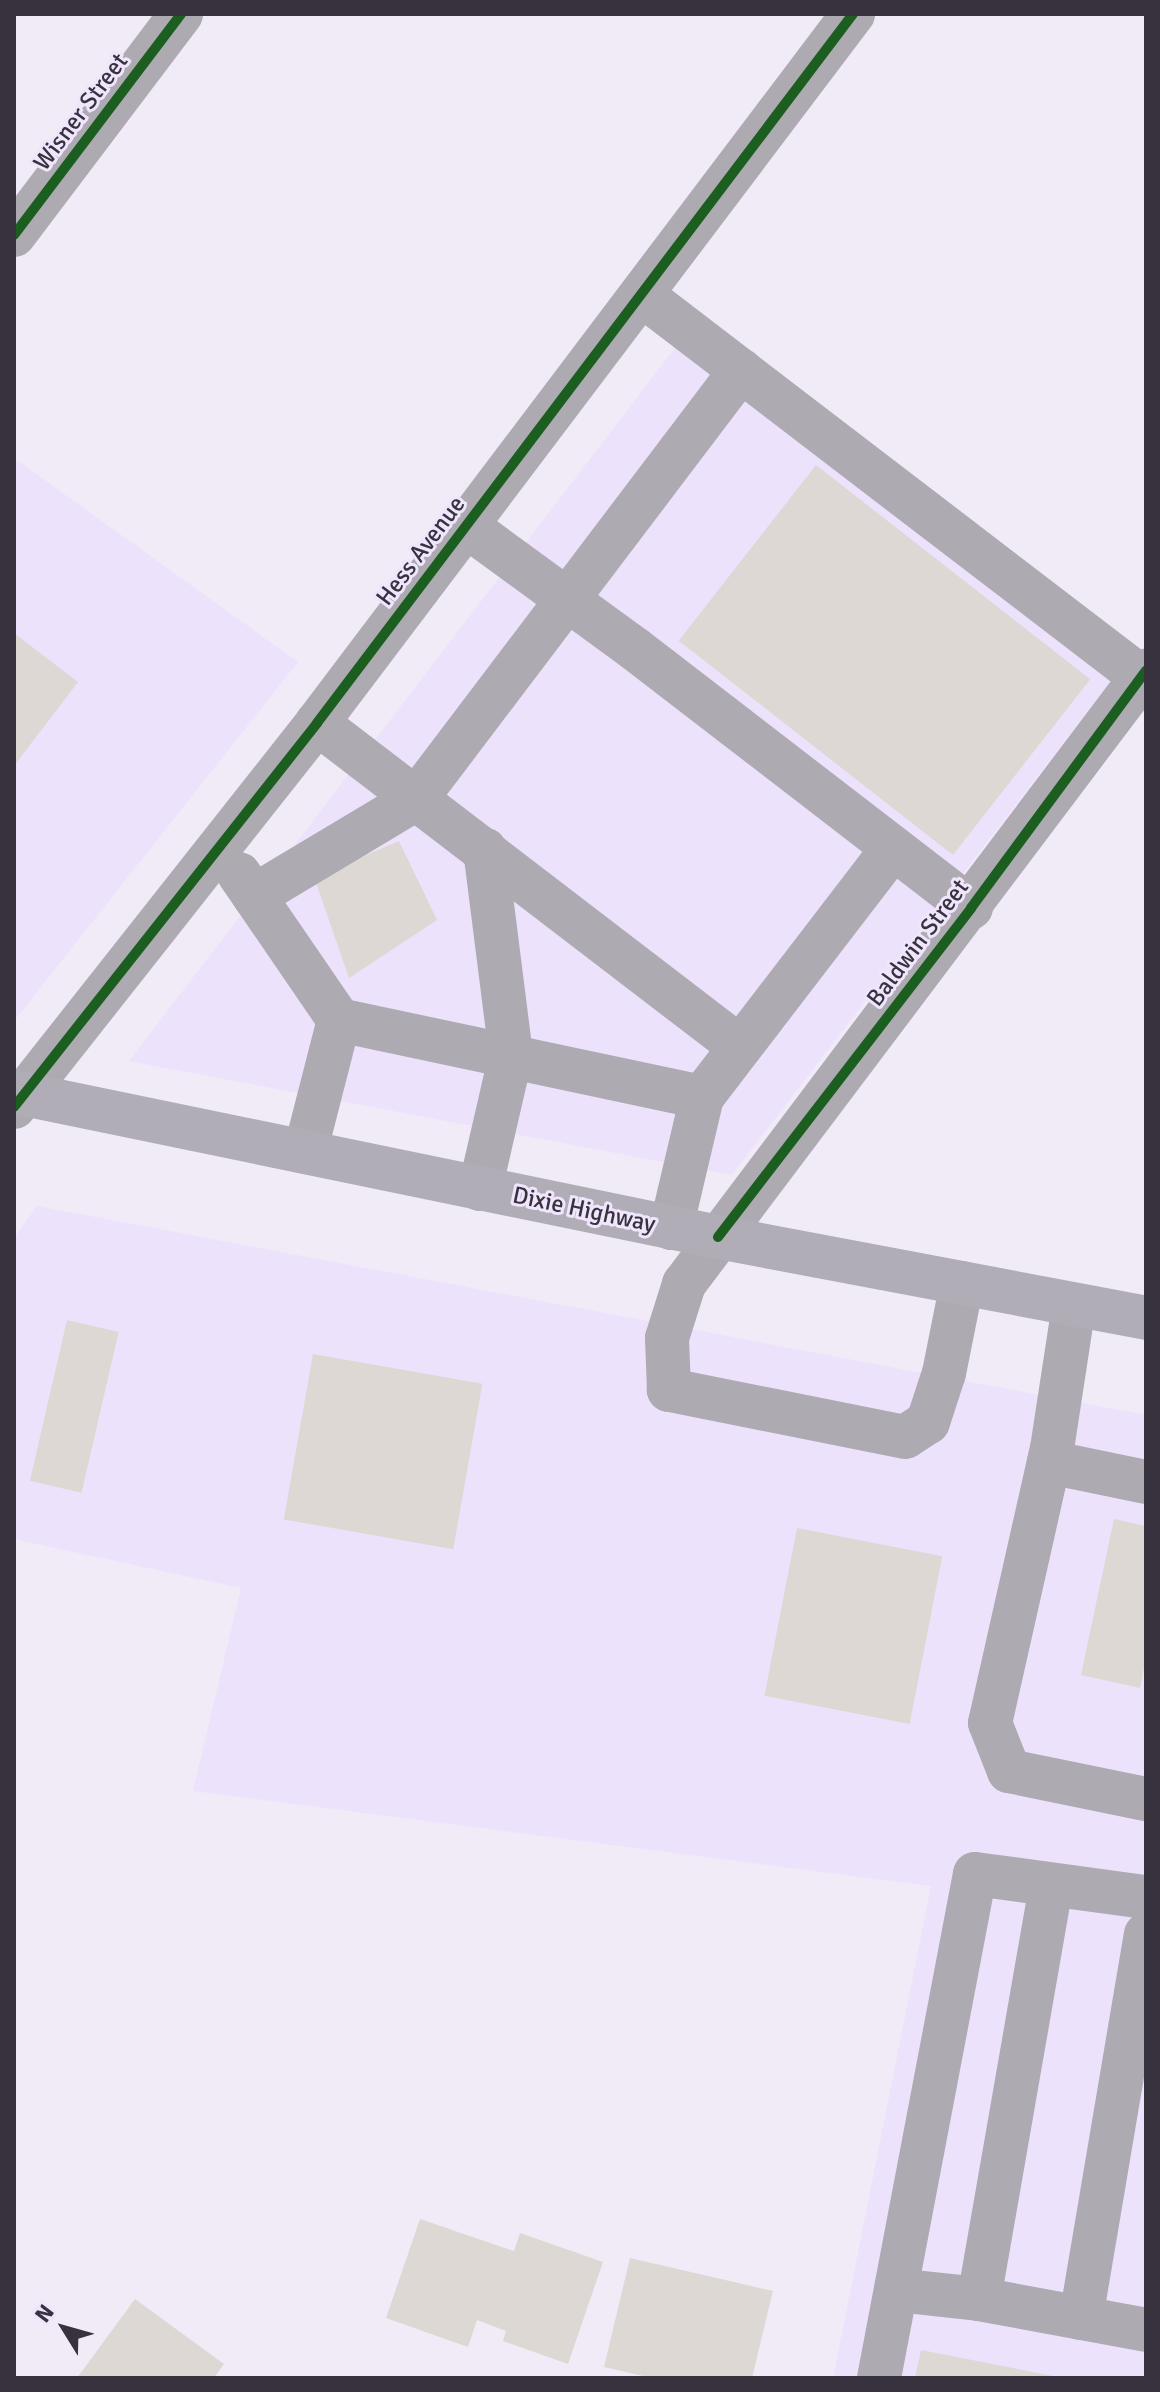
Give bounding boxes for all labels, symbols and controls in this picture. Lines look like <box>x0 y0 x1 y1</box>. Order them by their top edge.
street label: Wisner Street <box>28 48 134 176</box>
street label: Hess Avenue <box>371 491 471 611</box>
street label: Baldwin Street <box>861 874 975 1012</box>
street label: Dixie Highway <box>510 1181 658 1239</box>
north arrow <box>24 2288 104 2368</box>
text: N <box>29 2299 60 2327</box>

